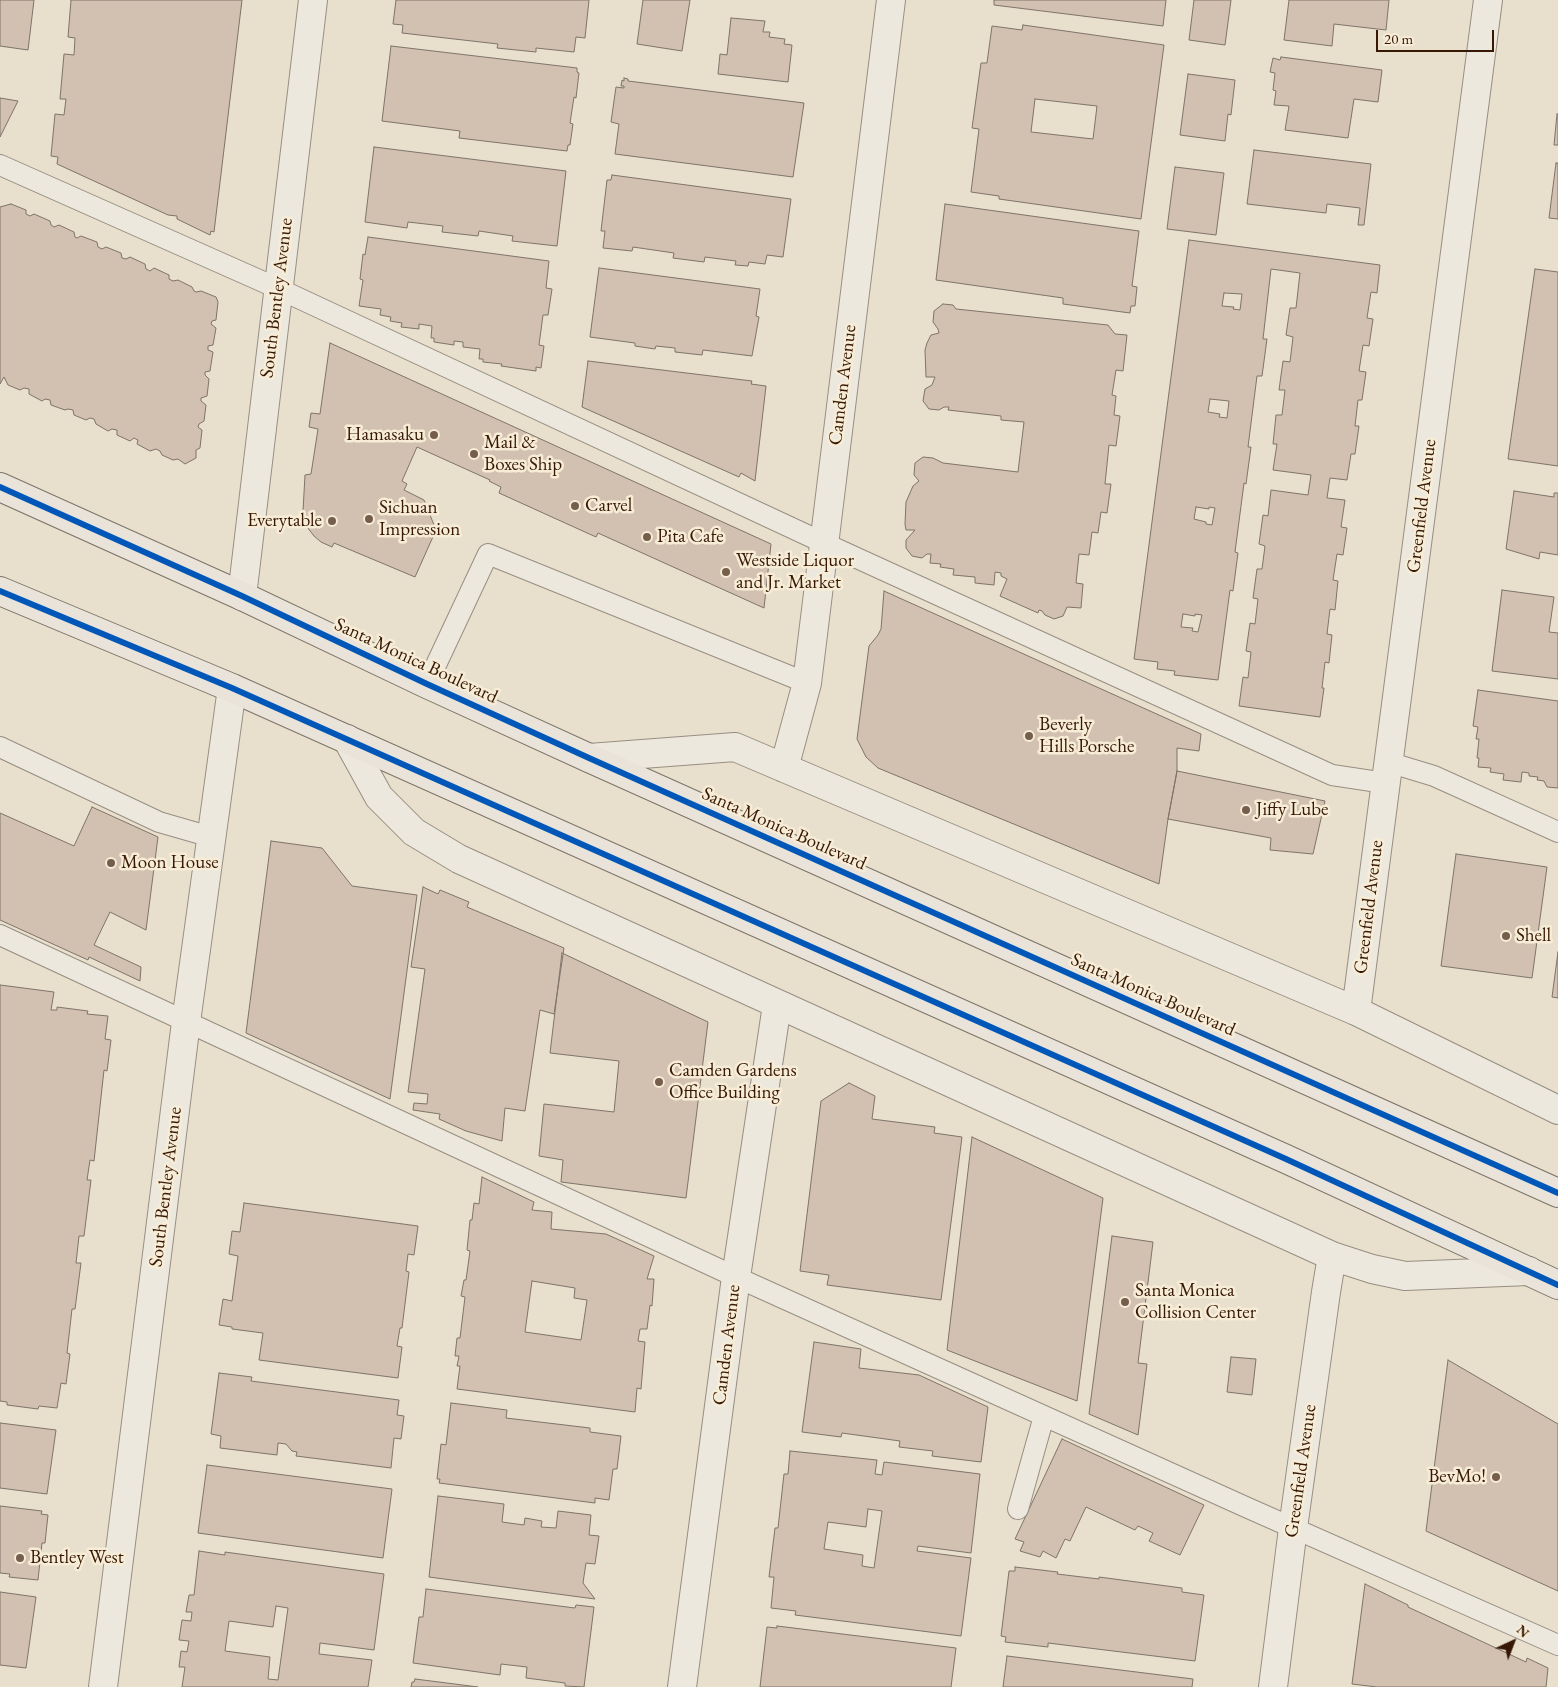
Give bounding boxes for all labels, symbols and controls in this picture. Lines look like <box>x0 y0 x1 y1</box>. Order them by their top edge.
scale bar <box>1378 20 1496 52</box>
text: 20 m <box>1384 29 1413 48</box>
street label: South Bentley Avenue <box>256 217 298 379</box>
street label: Camden Avenue <box>824 323 862 447</box>
place label: Hamasaku <box>346 424 424 446</box>
marker: Hamasaku <box>428 429 440 441</box>
place label: Mail & Boxes Ship <box>484 432 562 476</box>
street label: Greenfield Avenue <box>1402 438 1442 574</box>
marker: Mail & Boxes Ship <box>468 448 480 460</box>
place label: Carvel <box>585 495 632 517</box>
place label: Sichuan Impression <box>379 497 460 541</box>
marker: Carvel <box>569 500 581 512</box>
place label: Everytable <box>247 510 322 532</box>
marker: Sichuan Impression <box>363 513 375 525</box>
marker: Everytable <box>326 515 338 527</box>
place label: Pita Cafe <box>657 526 724 548</box>
marker: Pita Cafe <box>641 531 653 543</box>
place label: Westside Liquor and Jr. Market <box>736 550 854 594</box>
marker: Westside Liquor and Jr. Market <box>720 566 732 578</box>
street label: Santa Monica Boulevard <box>331 613 501 709</box>
place label: Beverly Hills Porsche <box>1039 714 1134 758</box>
marker: Beverly Hills Porsche <box>1023 730 1035 742</box>
street label: Santa Monica Boulevard <box>698 782 870 876</box>
place label: Jiffy Lube <box>1256 799 1328 821</box>
marker: Jiffy Lube <box>1240 804 1252 816</box>
street label: Greenfield Avenue <box>1349 839 1389 975</box>
place label: Moon House <box>121 852 219 874</box>
marker: Moon House <box>105 857 117 869</box>
place label: Shell <box>1516 925 1551 947</box>
marker: Shell <box>1500 930 1512 942</box>
street label: Santa Monica Boulevard <box>1067 948 1239 1042</box>
place label: Camden Gardens Office Building <box>669 1060 797 1104</box>
marker: Camden Gardens Office Building <box>653 1076 665 1088</box>
street label: South Bentley Avenue <box>145 1106 187 1268</box>
place label: Santa Monica Collision Center <box>1135 1280 1256 1324</box>
street label: Camden Avenue <box>708 1283 746 1407</box>
marker: Santa Monica Collision Center <box>1119 1296 1131 1308</box>
street label: Greenfield Avenue <box>1280 1403 1322 1539</box>
place label: BevMo! <box>1428 1466 1486 1488</box>
marker: BevMo! <box>1490 1471 1502 1483</box>
place label: Bentley West <box>30 1547 124 1569</box>
marker: Bentley West <box>14 1552 26 1564</box>
north arrow <box>1488 1617 1538 1667</box>
text: N <box>1513 1621 1534 1641</box>

